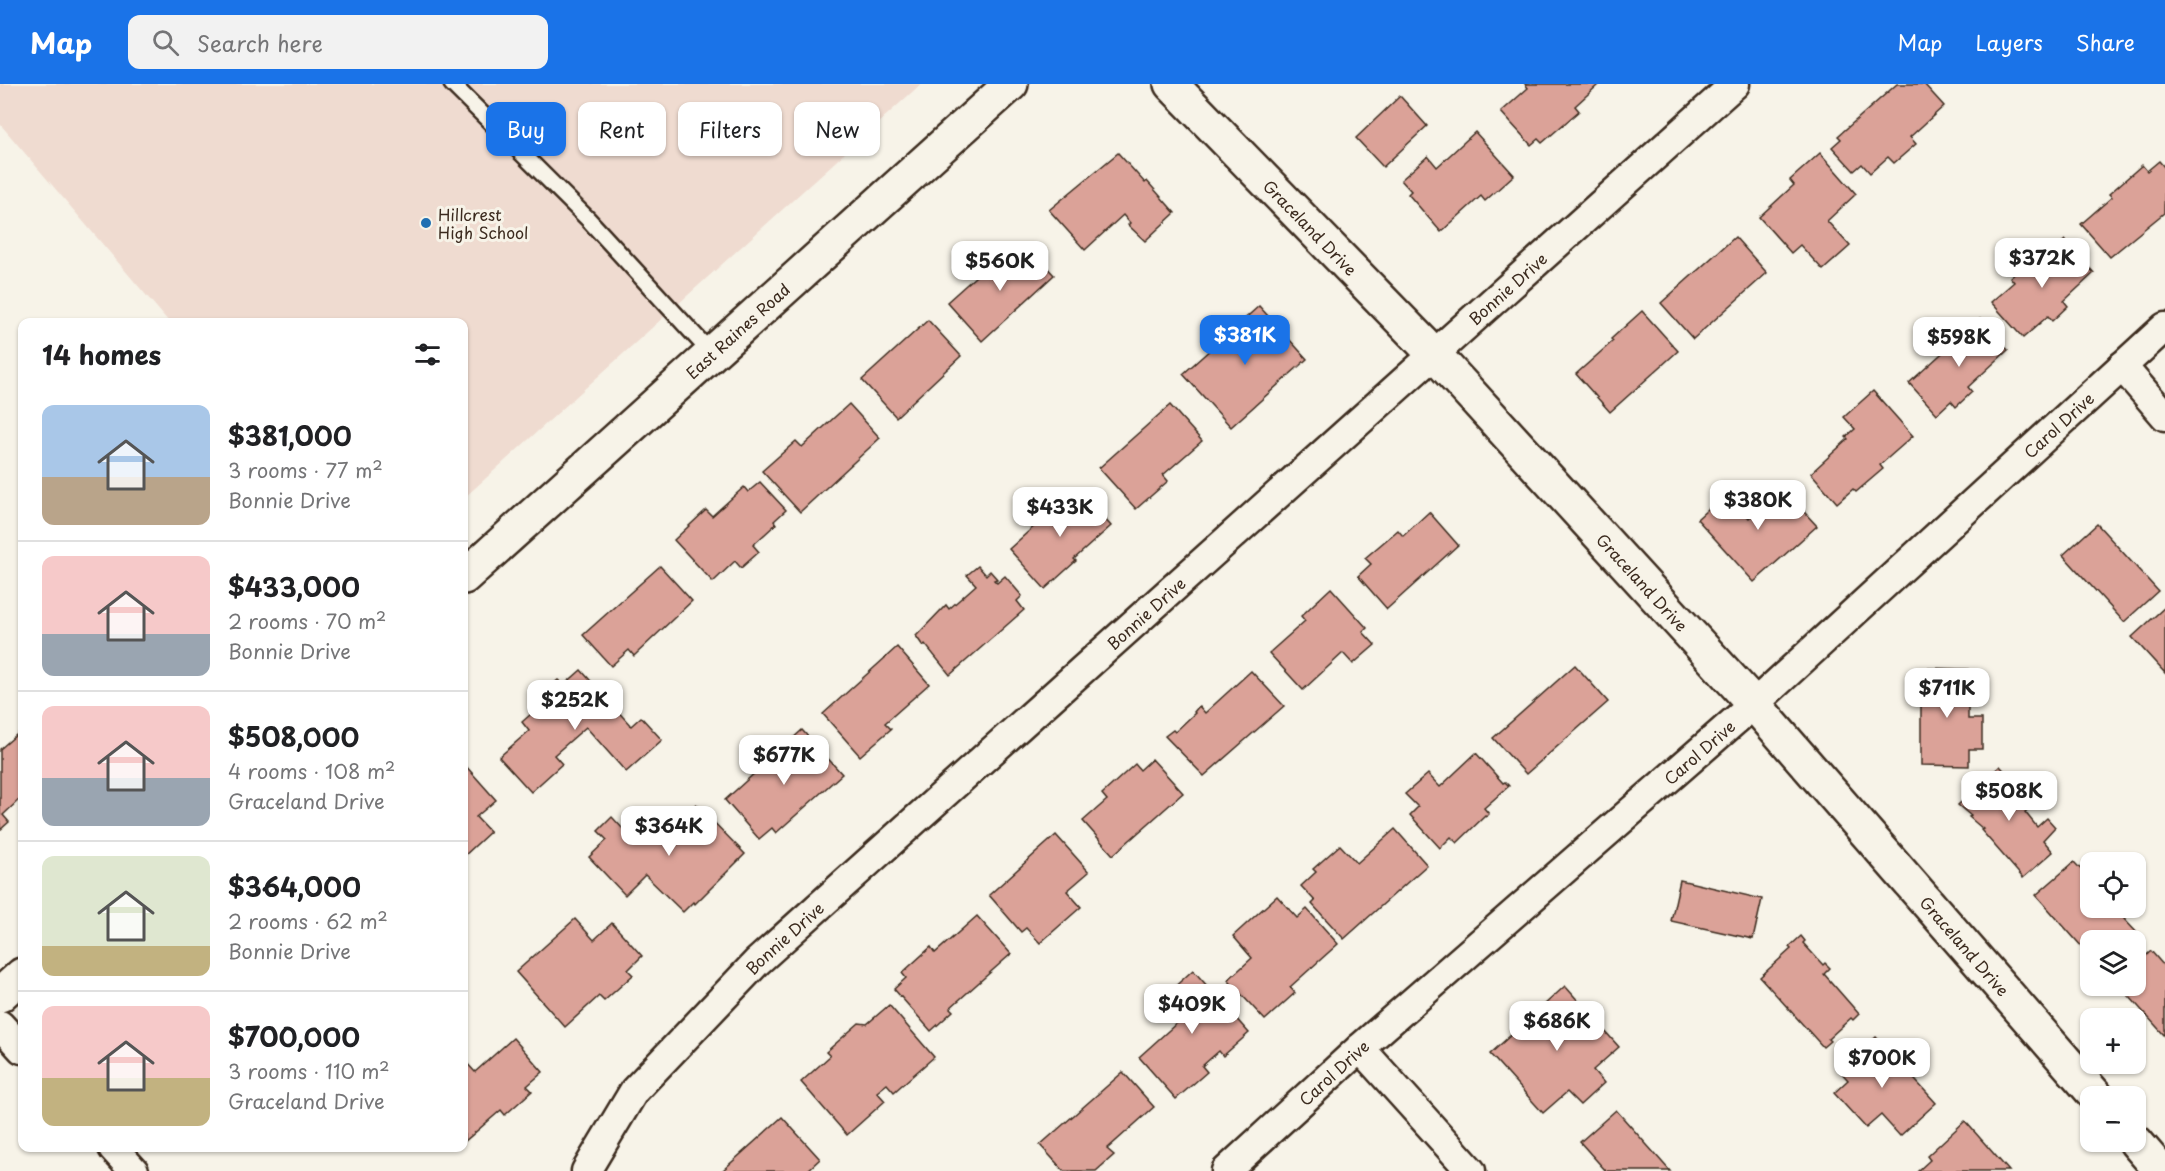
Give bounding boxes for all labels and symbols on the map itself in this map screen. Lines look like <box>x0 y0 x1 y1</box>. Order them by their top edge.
street label: Graceland Drive <box>1258 174 1363 281</box>
place label: Hillcrest High School <box>438 202 528 244</box>
marker: Hillcrest High School <box>419 216 433 230</box>
pin: $372K <box>2000 238 2084 289</box>
pin: $560K <box>958 241 1042 292</box>
street label: Bonnie Drive <box>1463 247 1552 330</box>
street label: East Raines Road <box>680 277 795 384</box>
pin: $381K <box>1203 315 1287 366</box>
pin: $598K <box>1917 317 2001 368</box>
street label: Carol Drive <box>2018 386 2099 463</box>
pin: $380K <box>1716 480 1800 531</box>
pin: $433K <box>1018 487 1102 538</box>
street label: Graceland Drive <box>1591 528 1694 636</box>
street label: Bonnie Drive <box>1101 571 1190 655</box>
pin: $711K <box>1905 668 1989 719</box>
pin: $252K <box>533 680 617 731</box>
street label: Carol Drive <box>1658 714 1740 790</box>
pin: $677K <box>742 735 826 786</box>
pin: $508K <box>1967 771 2051 822</box>
pin: $364K <box>627 806 711 857</box>
street label: Graceland Drive <box>1915 891 2015 1001</box>
street label: Bonnie Drive <box>740 896 829 979</box>
pin: $409K <box>1150 984 1234 1035</box>
pin: $686K <box>1515 1001 1599 1052</box>
street label: Carol Drive <box>1293 1034 1374 1111</box>
pin: $700K <box>1840 1038 1924 1089</box>

